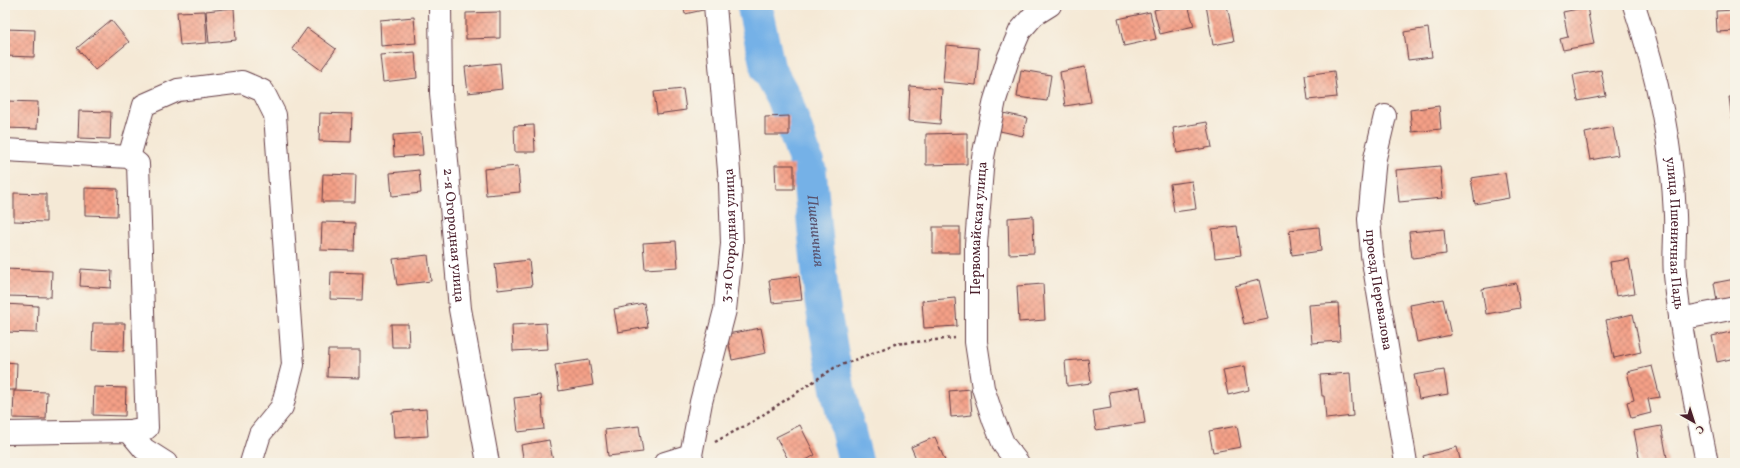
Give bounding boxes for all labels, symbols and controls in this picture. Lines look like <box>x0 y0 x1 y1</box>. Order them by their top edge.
street label: улица Пшеничная Падь <box>1661 156 1688 311</box>
street label: Первомайская улица <box>966 161 992 295</box>
street label: 2-я Огородная улица <box>438 167 469 303</box>
street label: 3-я Огородная улица <box>716 168 742 304</box>
water label: Пшеничная <box>801 194 829 268</box>
street label: проезд Перевалова <box>1360 229 1397 352</box>
north arrow <box>1674 402 1714 442</box>
text: С <box>1692 421 1707 437</box>

